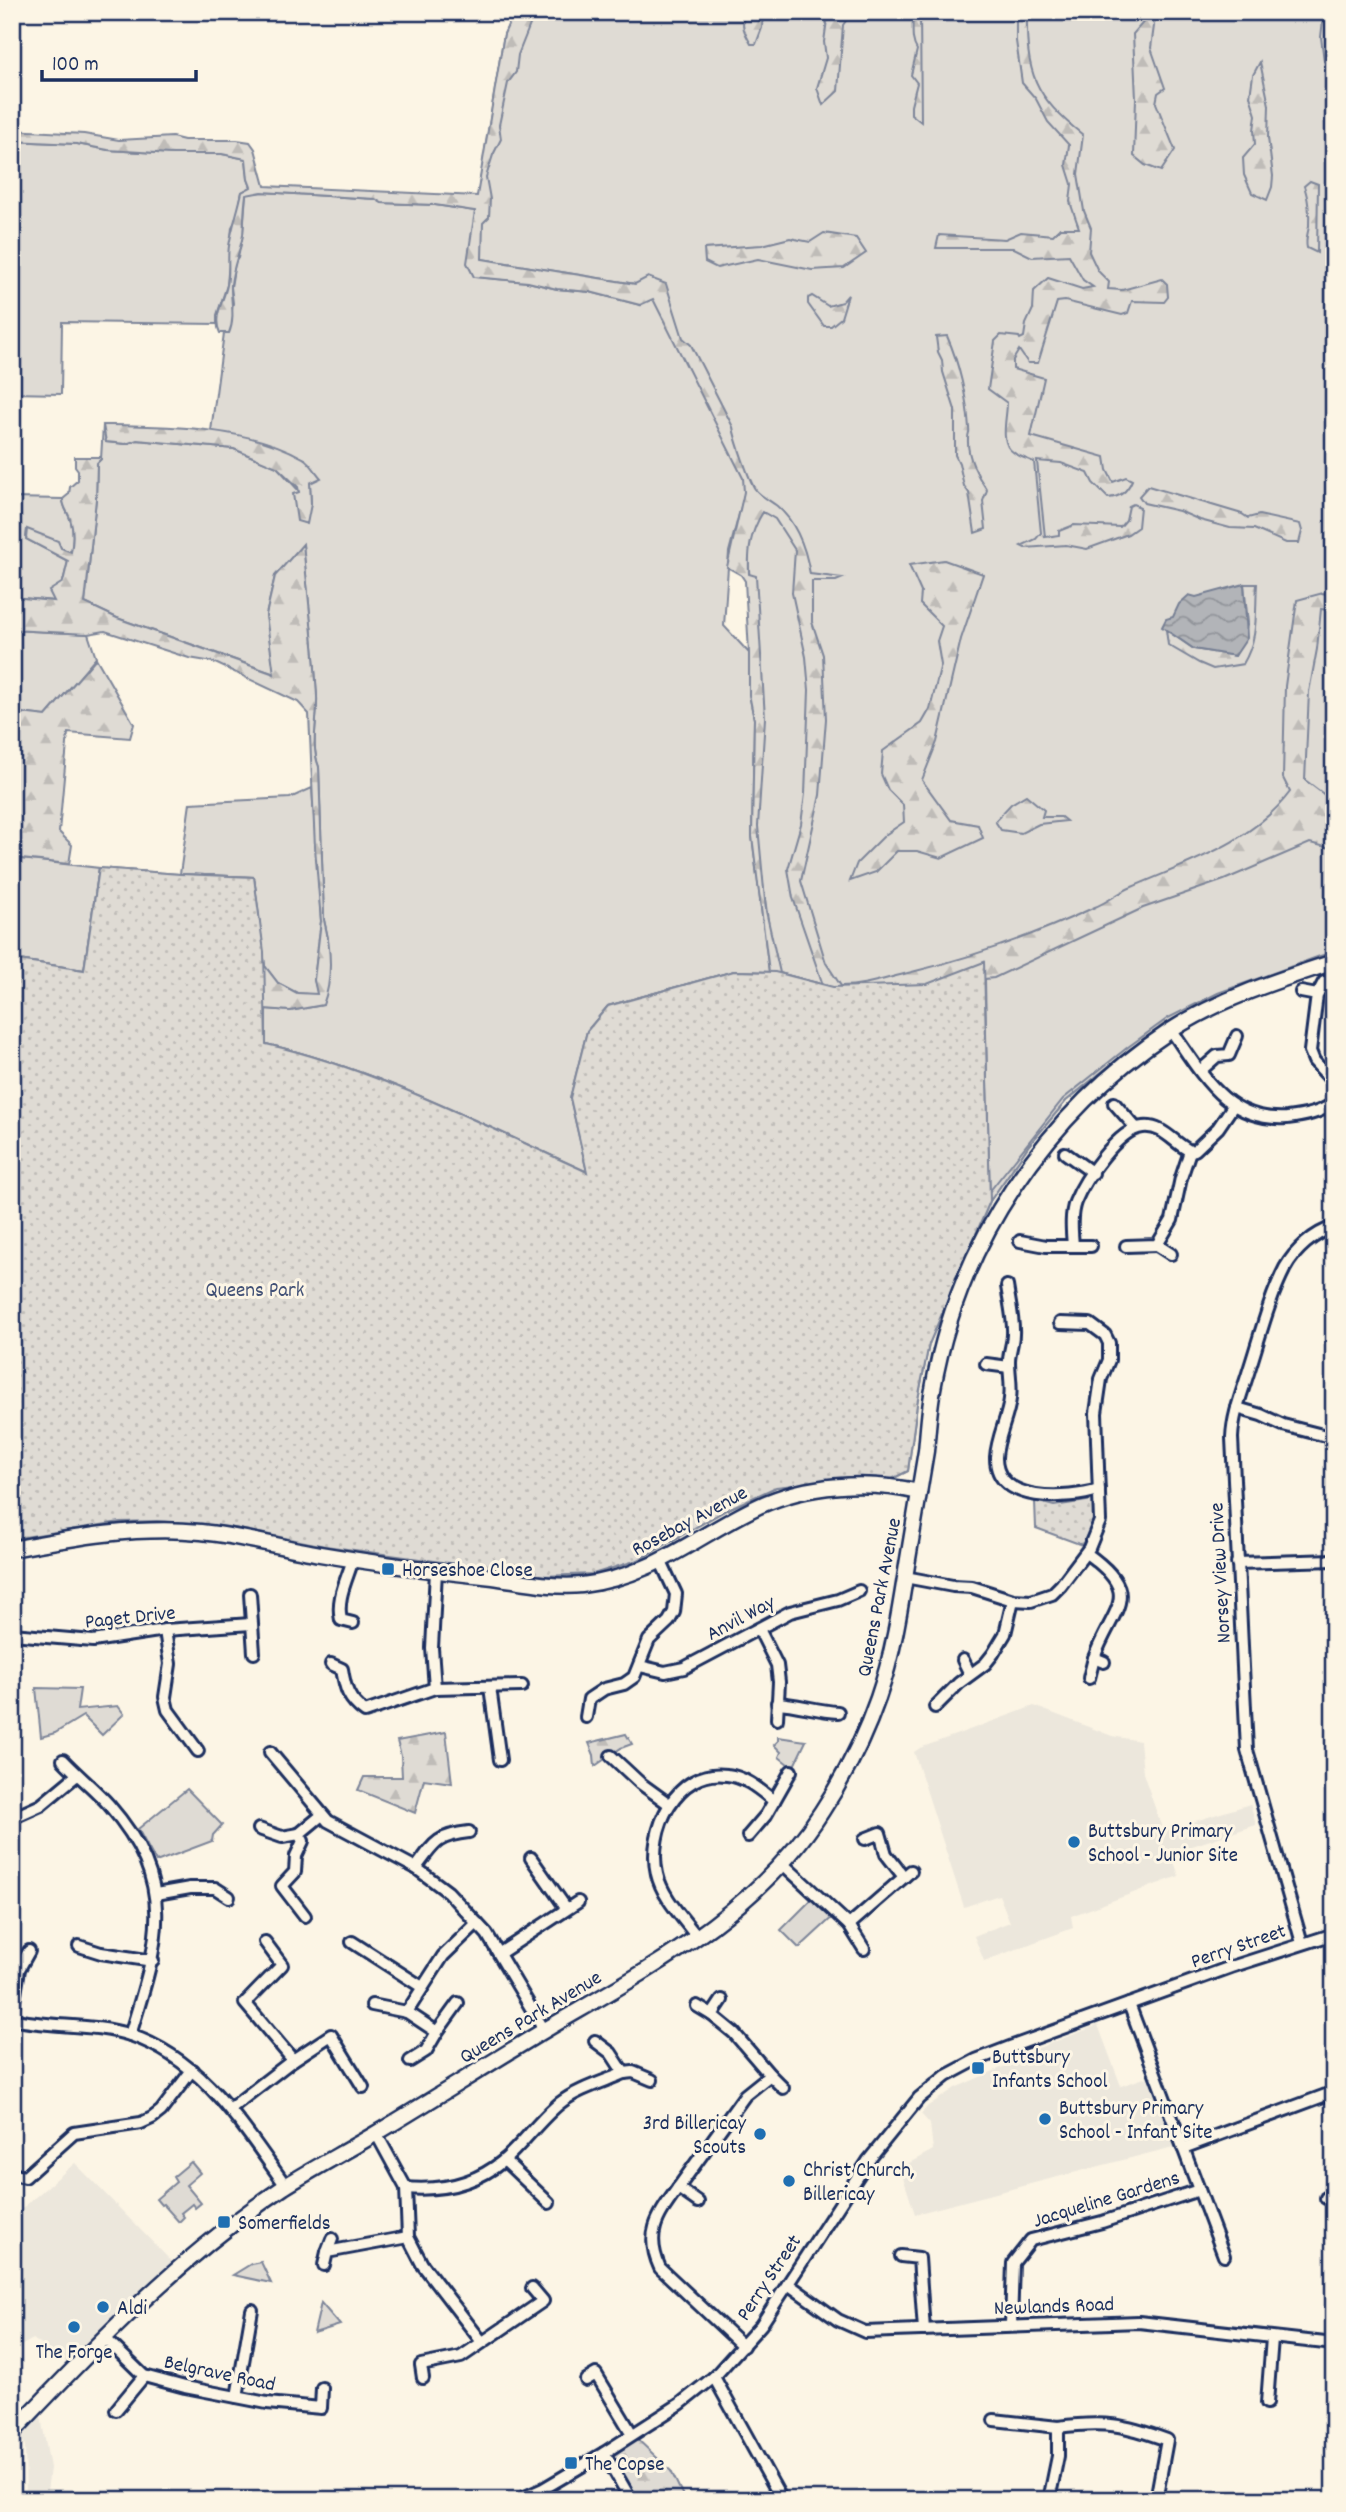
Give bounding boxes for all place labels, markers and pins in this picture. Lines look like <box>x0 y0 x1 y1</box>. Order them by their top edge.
place label: Horseshoe Close <box>402 1557 533 1587</box>
marker: Horseshoe Close <box>380 1561 396 1577</box>
place label: Buttsbury Primary School - Junior Site <box>1088 1818 1238 1872</box>
marker: Buttsbury Primary School - Junior Site <box>1066 1834 1082 1850</box>
place label: Buttsbury Infants School <box>992 2044 1108 2098</box>
marker: Buttsbury Infants School <box>970 2060 986 2076</box>
place label: Buttsbury Primary School - Infant Site <box>1059 2095 1213 2149</box>
place label: 3rd Billericay Scouts <box>643 2110 746 2164</box>
marker: Buttsbury Primary School - Infant Site <box>1037 2111 1053 2127</box>
marker: 3rd Billericay Scouts <box>752 2126 768 2142</box>
place label: Christ Church, Billericay <box>803 2157 915 2211</box>
marker: Christ Church, Billericay <box>781 2173 797 2189</box>
place label: Somerfields <box>238 2210 331 2240</box>
marker: Somerfields <box>216 2214 232 2230</box>
place label: Aldi <box>117 2295 147 2325</box>
marker: Aldi <box>95 2299 111 2315</box>
marker: The Forge <box>66 2319 82 2335</box>
place label: The Forge <box>35 2339 113 2369</box>
place label: The Copse <box>585 2451 665 2481</box>
marker: The Copse <box>563 2455 579 2471</box>

